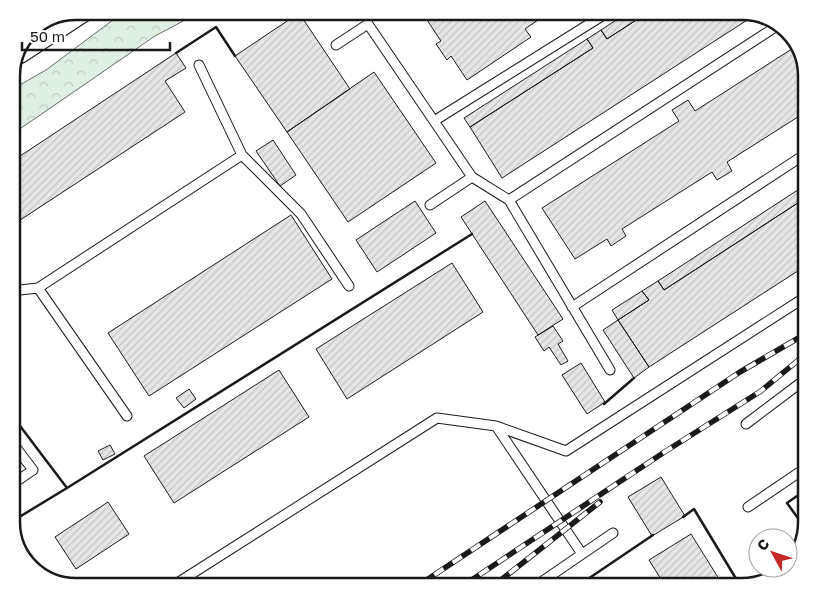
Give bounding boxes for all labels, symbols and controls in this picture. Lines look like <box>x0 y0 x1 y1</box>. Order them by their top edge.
scale bar <box>22 20 170 52</box>
text: 50 m <box>30 27 65 45</box>
north arrow <box>748 528 798 578</box>
text: С <box>753 535 772 554</box>

